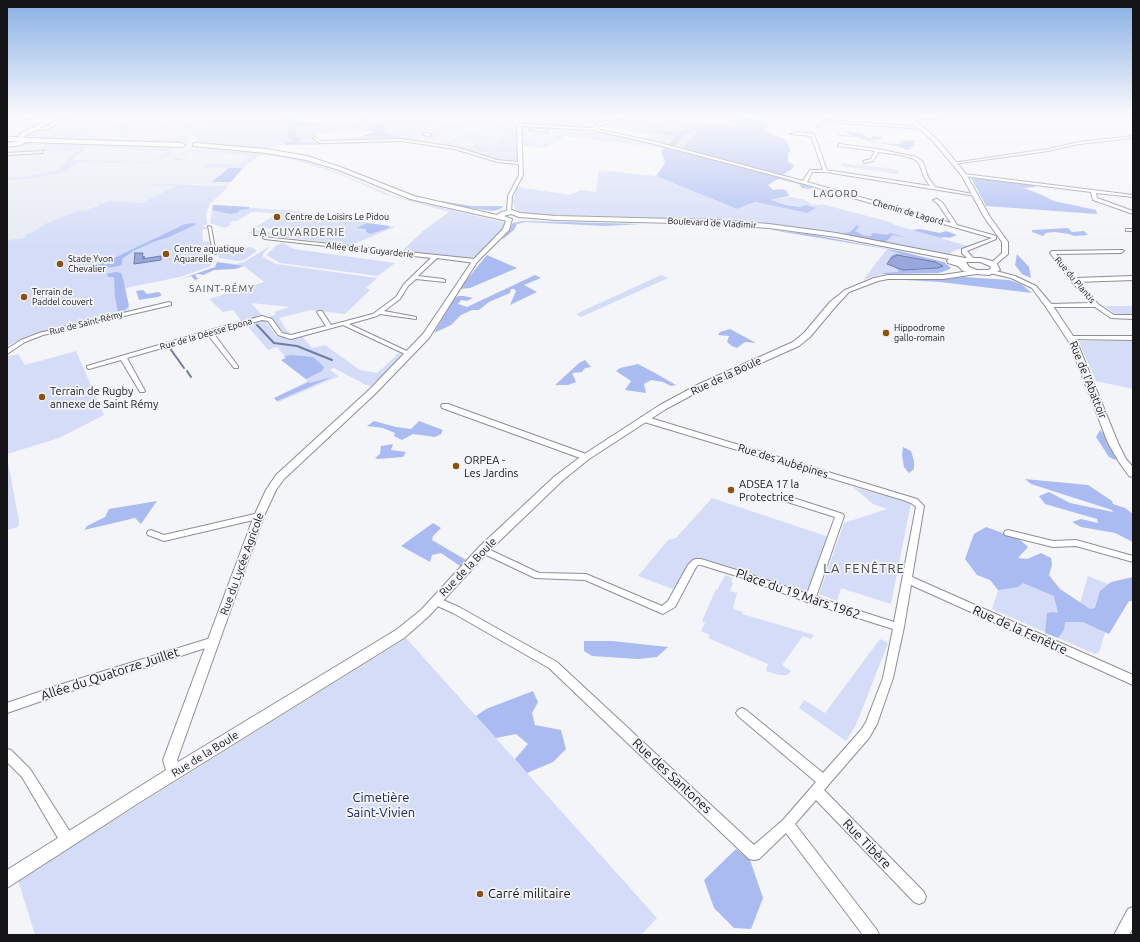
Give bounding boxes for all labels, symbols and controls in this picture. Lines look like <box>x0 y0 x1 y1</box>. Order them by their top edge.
district label: LAGORD <box>813 188 859 200</box>
street label: Chemin de Lagord <box>871 197 945 227</box>
marker: Centre de Loisirs Le Pidou <box>272 212 282 222</box>
place label: Centre de Loisirs Le Pidou <box>285 212 389 222</box>
street label: Boulevard de Vladimir <box>667 215 757 231</box>
district label: LA GUYARDERIE <box>253 225 345 239</box>
street label: Allée de la Guyarderie <box>326 240 414 260</box>
place label: Centre aquatique Aquarelle <box>174 244 244 265</box>
marker: Centre aquatique Aquarelle <box>161 249 171 259</box>
place label: Stade Yvon Chevalier <box>68 254 113 275</box>
street label: Rue du Plantis <box>1052 255 1098 305</box>
marker: Stade Yvon Chevalier <box>55 259 65 269</box>
district label: SAINT-RÉMY <box>189 283 255 295</box>
place label: Terrain de Paddel couvert <box>32 287 93 308</box>
marker: Terrain de Paddel couvert <box>19 292 29 302</box>
street label: Rue de Saint-Rémy <box>48 309 124 337</box>
street label: Rue de la Déesse Epona <box>159 316 253 352</box>
place label: Hippodrome gallo-romain <box>894 323 945 344</box>
marker: Hippodrome gallo-romain <box>881 328 891 338</box>
street label: Rue de l'Abattoir <box>1066 339 1110 421</box>
street label: Rue de la Boule <box>689 354 763 398</box>
place label: Terrain de Rugby annexe de Saint Rémy <box>50 384 158 410</box>
marker: Terrain de Rugby annexe de Saint Rémy <box>37 392 47 402</box>
street label: Rue des Aubépines <box>736 441 830 481</box>
place label: ORPEA - Les Jardins <box>464 453 518 479</box>
marker: ORPEA - Les Jardins <box>451 461 461 471</box>
place label: ADSEA 17 la Protectrice <box>739 477 799 503</box>
marker: ADSEA 17 la Protectrice <box>726 485 736 495</box>
street label: Rue du Lycée Agricole <box>217 511 267 617</box>
street label: Rue de la Boule <box>437 535 499 599</box>
district label: LA FENÊTRE <box>823 561 905 577</box>
street label: Place du 19 Mars 1962 <box>734 565 862 623</box>
street label: Rue de la Fenêtre <box>970 602 1070 658</box>
street label: Allée du Quatorze Juillet <box>39 644 181 704</box>
street label: Rue de la Boule <box>169 728 241 780</box>
street label: Rue des Santones <box>629 735 715 817</box>
park label: Cimetière Saint-Vivien <box>347 790 415 821</box>
street label: Rue Tibère <box>839 816 895 872</box>
place label: Carré militaire <box>488 886 571 902</box>
marker: Carré militaire <box>475 889 485 899</box>

